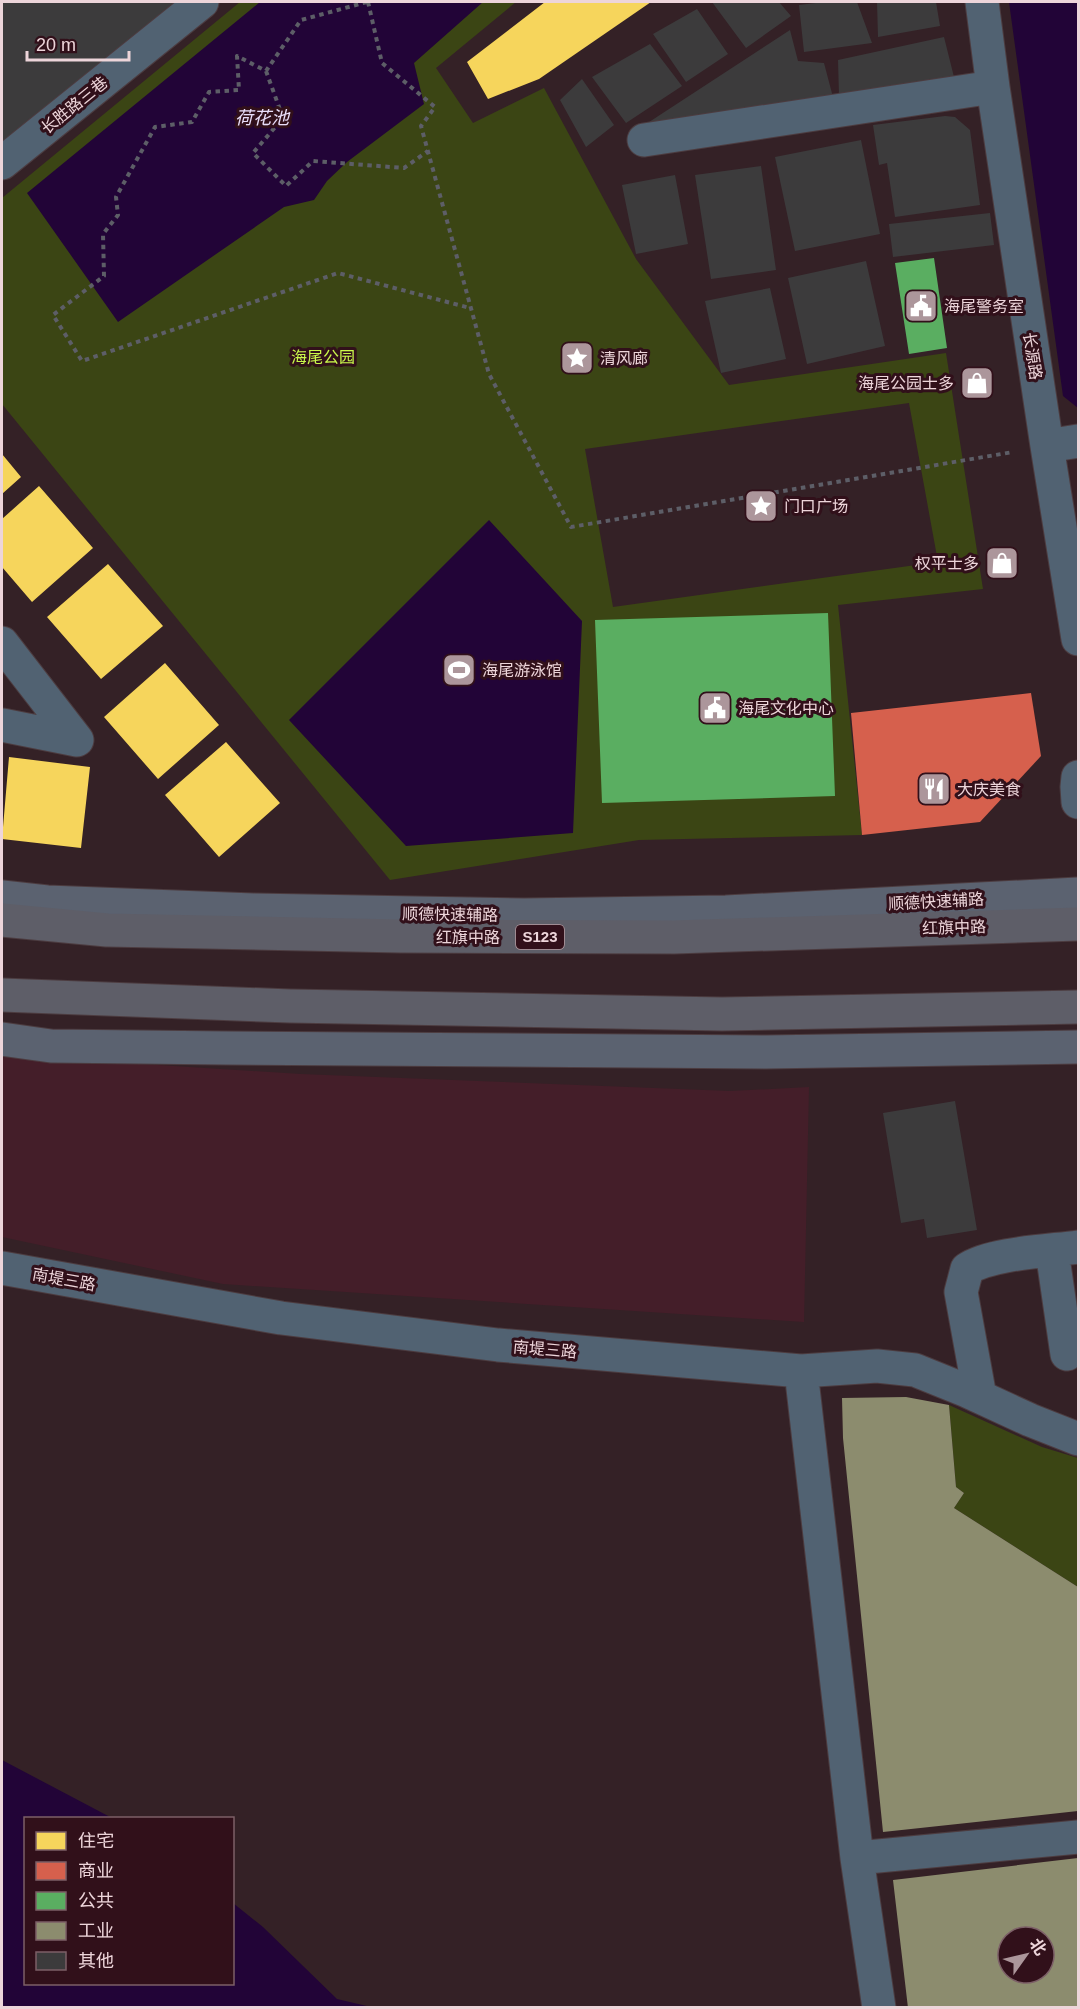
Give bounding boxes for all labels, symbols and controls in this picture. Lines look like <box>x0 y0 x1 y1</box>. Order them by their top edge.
scale bar <box>27 24 129 62</box>
text: 20 m <box>36 35 76 55</box>
street label: 长胜路三巷 <box>38 74 111 137</box>
water label: 荷花池 <box>235 108 291 128</box>
public building icon: 海尾警务室 <box>903 288 939 324</box>
place label: 海尾警务室 <box>944 298 1024 315</box>
street label: 长源路 <box>1020 331 1045 381</box>
place icon: 清风廊 <box>559 340 595 376</box>
park label: 海尾公园 <box>291 349 355 366</box>
place label: 清风廊 <box>600 350 648 367</box>
shop icon: 海尾公园士多 <box>959 365 995 401</box>
place label: 海尾公园士多 <box>858 375 954 392</box>
place icon: 门口广场 <box>743 488 779 524</box>
place label: 门口广场 <box>784 498 848 515</box>
shop icon: 权平士多 <box>984 545 1020 581</box>
place label: 权平士多 <box>915 555 979 572</box>
sports icon: 海尾游泳馆 <box>441 652 477 688</box>
place label: 海尾游泳馆 <box>482 662 562 679</box>
public building icon: 海尾文化中心 <box>697 690 733 726</box>
place label: 海尾文化中心 <box>738 700 834 717</box>
restaurant icon: 大庆美食 <box>916 771 952 807</box>
place label: 大庆美食 <box>957 781 1021 798</box>
street label: 顺德快速辅路 <box>888 890 984 913</box>
street label: 顺德快速辅路 <box>402 905 498 924</box>
street label: 红旗中路 <box>922 918 986 937</box>
road number: S123 <box>516 925 564 949</box>
street label: 红旗中路 <box>436 929 500 946</box>
street label: 南堤三路 <box>31 1266 97 1293</box>
street label: 南堤三路 <box>512 1338 578 1361</box>
legend <box>24 1817 234 1985</box>
text: 住宅 <box>78 1831 114 1851</box>
text: 商业 <box>78 1861 114 1881</box>
text: 公共 <box>78 1891 114 1911</box>
text: 工业 <box>78 1921 114 1941</box>
north arrow <box>996 1925 1056 1985</box>
text: 北 <box>1026 1935 1050 1958</box>
text: 其他 <box>78 1951 114 1971</box>

